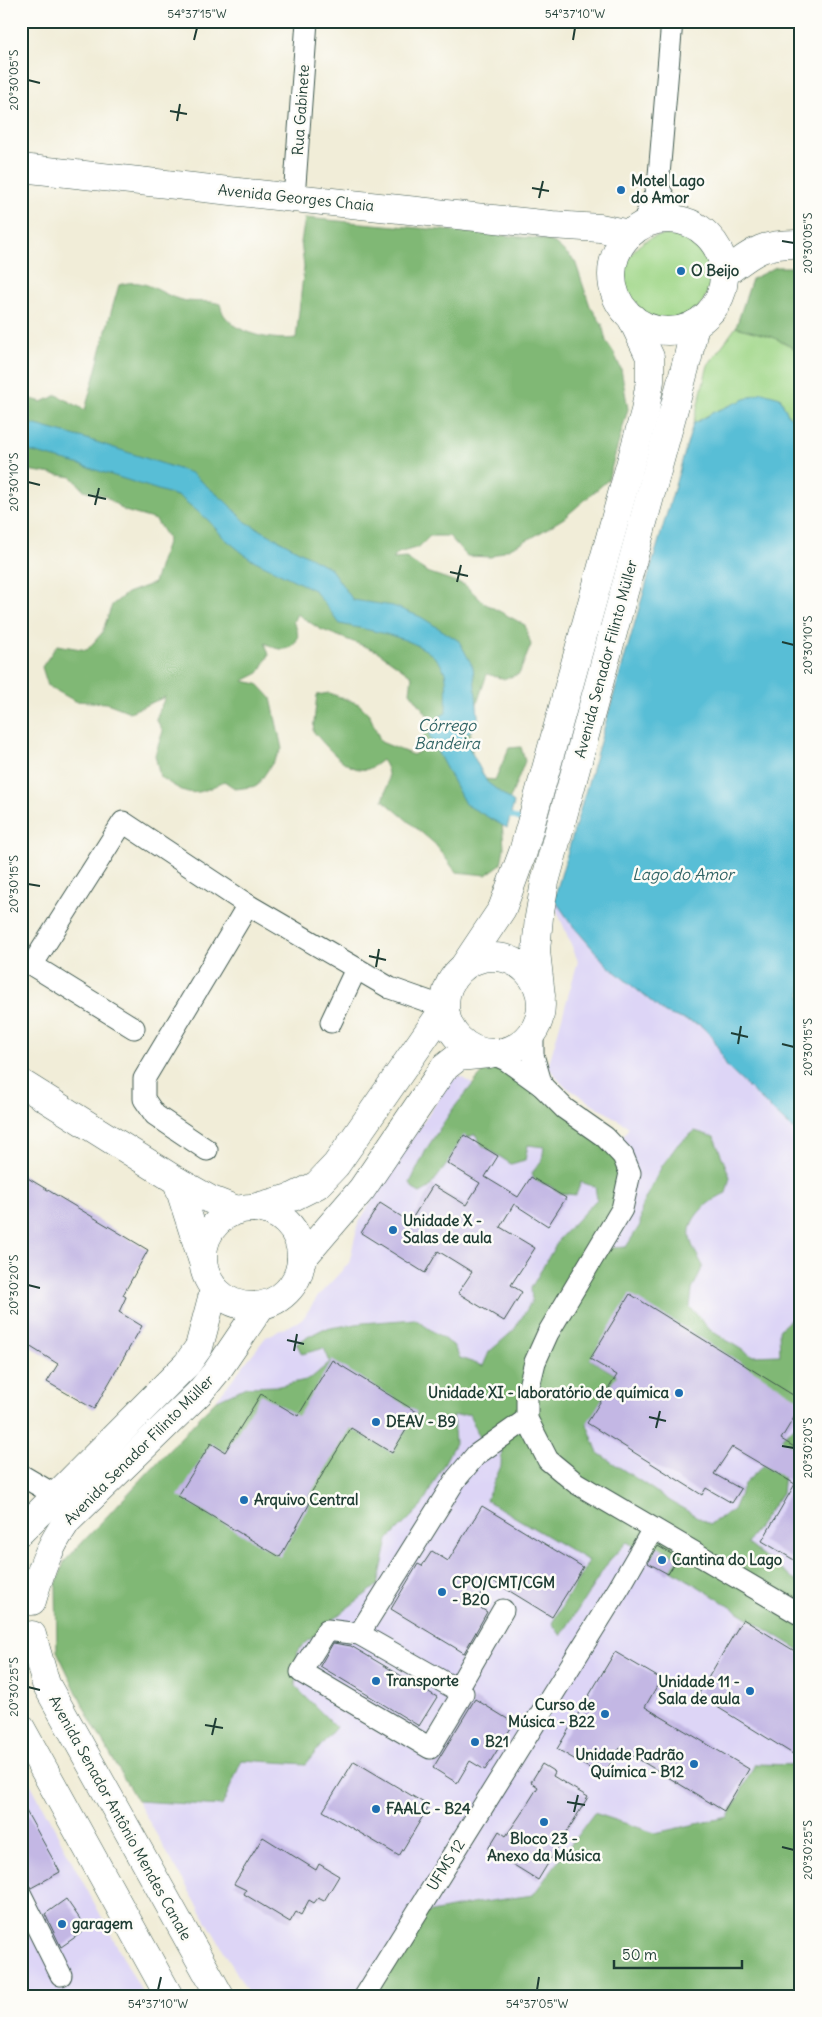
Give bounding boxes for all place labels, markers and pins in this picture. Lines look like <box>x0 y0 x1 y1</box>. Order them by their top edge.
place label: Motel Lago do Amor <box>631 171 705 207</box>
marker: Motel Lago do Amor <box>615 184 627 196</box>
place label: O Beijo <box>691 261 740 280</box>
marker: O Beijo <box>675 265 687 277</box>
place label: Unidade X - Salas de aula <box>403 1211 492 1247</box>
marker: Unidade X - Salas de aula <box>387 1224 399 1236</box>
place label: Unidade XI - laboratório de química <box>428 1383 669 1403</box>
marker: Unidade XI - laboratório de química <box>673 1387 685 1399</box>
place label: DEAV - B9 <box>386 1412 456 1431</box>
marker: DEAV - B9 <box>370 1416 382 1428</box>
place label: Arquivo Central <box>254 1490 358 1510</box>
marker: Arquivo Central <box>238 1494 250 1506</box>
place label: Cantina do Lago <box>672 1550 783 1570</box>
marker: Cantina do Lago <box>656 1554 668 1566</box>
place label: CPO/CMT/CGM - B20 <box>452 1573 555 1609</box>
marker: CPO/CMT/CGM - B20 <box>436 1586 448 1598</box>
place label: Transporte <box>386 1671 459 1691</box>
place label: Unidade 11 - Sala de aula <box>658 1672 740 1708</box>
marker: Transporte <box>370 1675 382 1687</box>
marker: Unidade 11 - Sala de aula <box>744 1685 756 1697</box>
place label: Curso de Música - B22 <box>508 1695 595 1731</box>
marker: Curso de Música - B22 <box>599 1708 611 1720</box>
place label: B21 <box>485 1732 509 1751</box>
marker: B21 <box>469 1736 481 1748</box>
place label: Unidade Padrão Química - B12 <box>575 1745 685 1781</box>
marker: Unidade Padrão Química - B12 <box>688 1758 700 1770</box>
place label: FAALC - B24 <box>386 1799 471 1818</box>
marker: FAALC - B24 <box>370 1803 382 1815</box>
marker: Bloco 23 - Anexo da Música <box>538 1816 550 1828</box>
place label: Bloco 23 - Anexo da Música <box>487 1829 601 1865</box>
place label: garagem <box>72 1914 133 1934</box>
marker: garagem <box>56 1918 68 1930</box>

